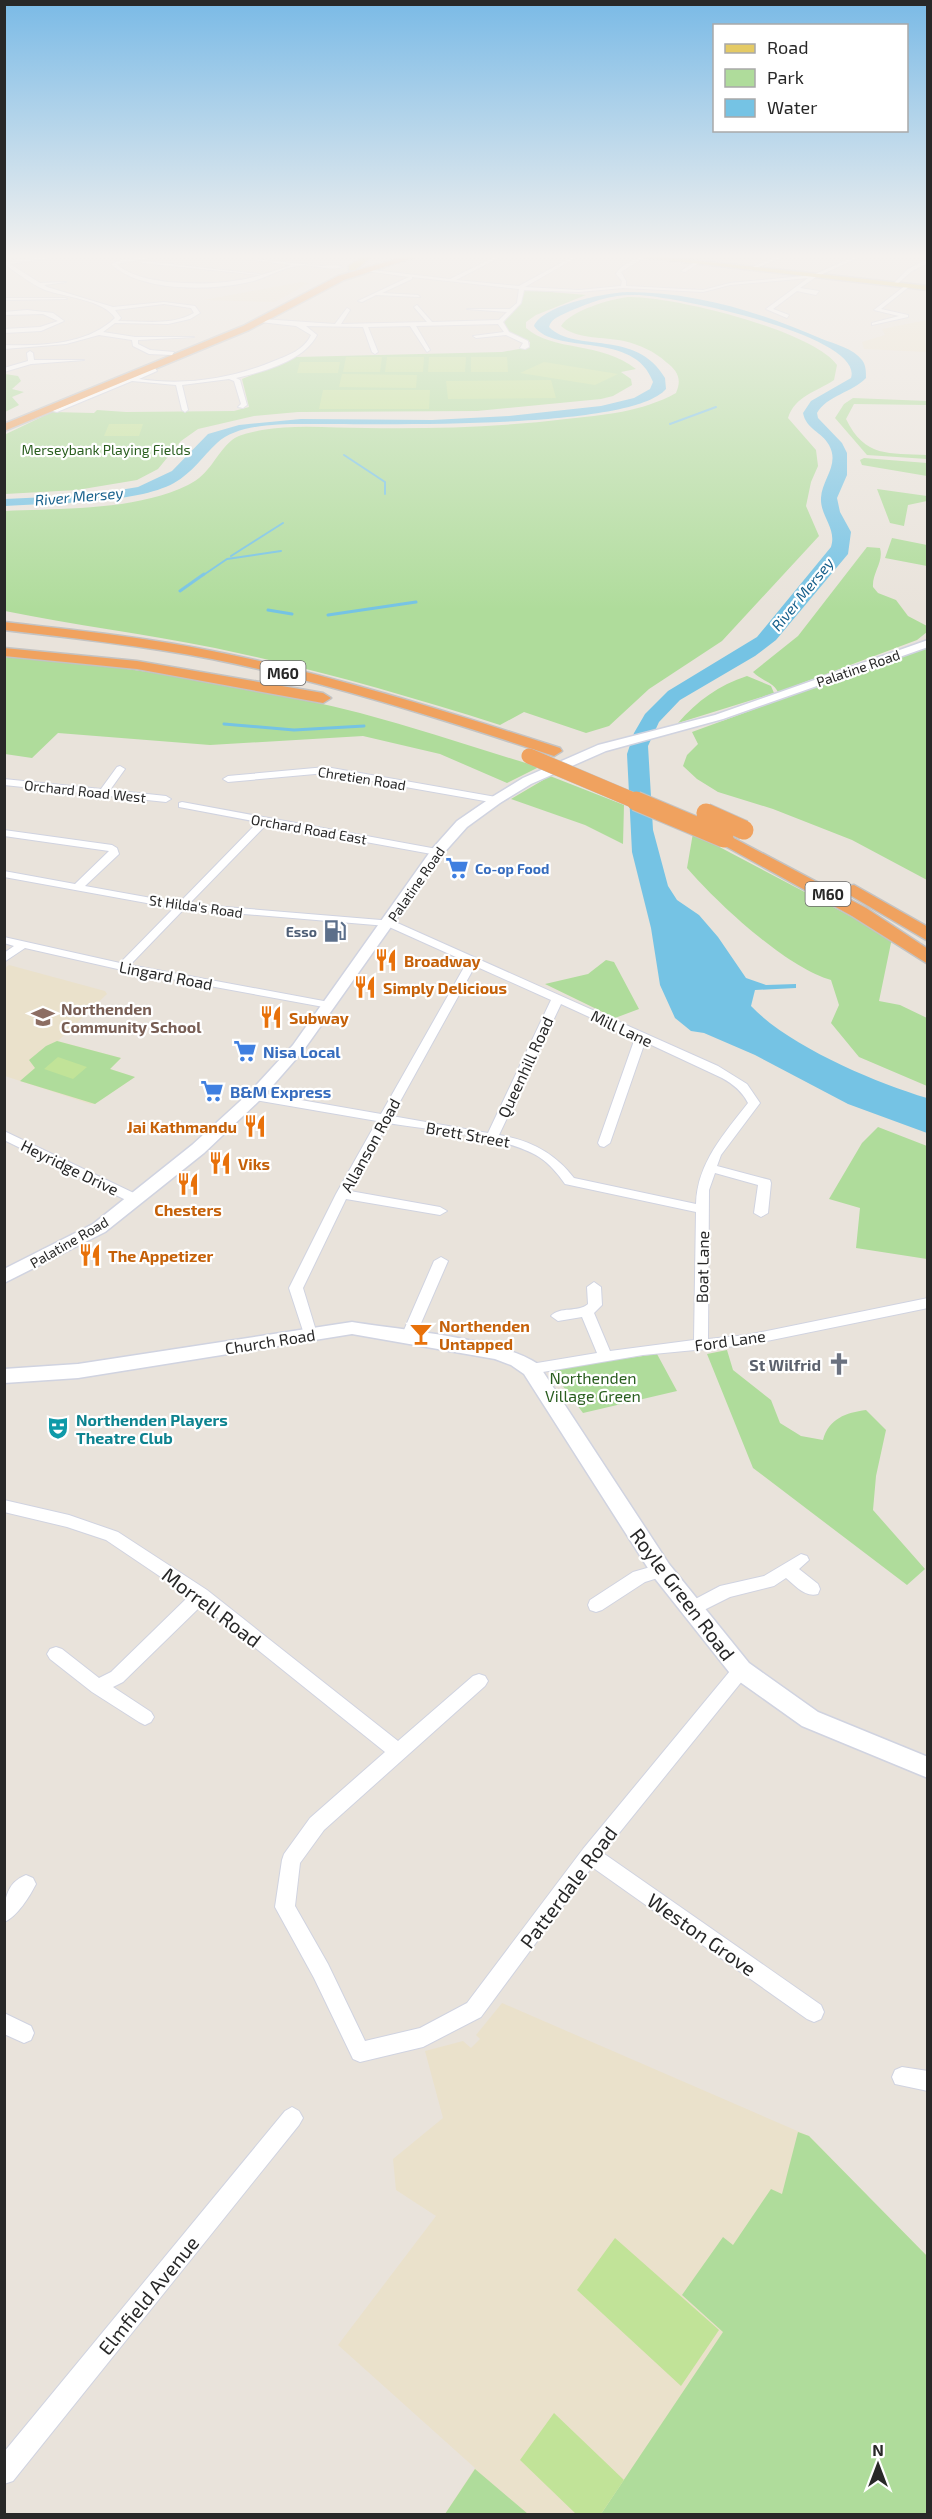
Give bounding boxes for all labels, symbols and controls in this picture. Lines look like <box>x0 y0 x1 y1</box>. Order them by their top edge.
legend <box>713 24 908 132</box>
text: Road <box>767 36 808 58</box>
text: Park <box>767 66 804 88</box>
text: Water <box>767 96 817 118</box>
park label: Merseybank Playing Fields <box>21 441 191 458</box>
water label: River Mersey <box>34 483 124 510</box>
water label: River Mersey <box>767 554 838 635</box>
street label: Palatine Road <box>814 646 902 690</box>
road number: M60 <box>260 661 306 685</box>
street label: Chretien Road <box>317 763 407 793</box>
street label: Orchard Road West <box>23 776 147 806</box>
street label: Orchard Road East <box>250 810 368 848</box>
street label: Palatine Road <box>384 843 448 925</box>
supermarket icon: Co-op Food <box>444 855 470 881</box>
place label: Co-op Food <box>475 860 549 877</box>
road number: M60 <box>806 882 850 906</box>
street label: St Hilda's Road <box>148 891 244 921</box>
fuel station icon: Esso <box>322 918 348 944</box>
place label: Esso <box>286 923 317 940</box>
restaurant icon: Broadway <box>373 947 399 973</box>
place label: Broadway <box>404 951 481 971</box>
street label: Lingard Road <box>118 957 214 993</box>
restaurant icon: Simply Delicious <box>352 974 378 1000</box>
place label: Simply Delicious <box>383 978 507 998</box>
place label: Northenden Community School <box>61 999 202 1037</box>
school or university icon: Northenden Community School <box>30 1004 56 1030</box>
restaurant icon: Subway <box>258 1004 284 1030</box>
street label: Mill Lane <box>588 1006 656 1050</box>
place label: Subway <box>289 1008 349 1028</box>
street label: Queenhill Road <box>493 1014 558 1121</box>
supermarket icon: Nisa Local <box>232 1038 258 1064</box>
place label: Nisa Local <box>263 1042 341 1061</box>
supermarket icon: B&M Express <box>199 1078 225 1104</box>
place label: B&M Express <box>230 1082 331 1101</box>
street label: Allanson Road <box>336 1095 404 1195</box>
restaurant icon: Jai Kathmandu <box>242 1113 268 1139</box>
place label: Jai Kathmandu <box>127 1117 237 1136</box>
street label: Brett Street <box>425 1117 511 1151</box>
street label: Heyridge Drive <box>18 1135 122 1199</box>
restaurant icon: Viks <box>207 1150 233 1176</box>
place label: Viks <box>238 1154 270 1173</box>
restaurant icon: Chesters <box>175 1171 201 1197</box>
place label: Chesters <box>154 1200 222 1219</box>
street label: Palatine Road <box>27 1213 111 1271</box>
street label: Boat Lane <box>692 1231 712 1303</box>
restaurant icon: The Appetizer <box>77 1242 103 1268</box>
place label: The Appetizer <box>108 1246 213 1265</box>
place label: Northenden Untapped <box>439 1316 530 1353</box>
bar icon: Northenden Untapped <box>408 1321 434 1347</box>
street label: Church Road <box>223 1324 317 1358</box>
street label: Ford Lane <box>693 1326 767 1354</box>
church icon: St Wilfrid <box>826 1351 852 1377</box>
place label: St Wilfrid <box>749 1355 821 1374</box>
park label: Northenden Village Green <box>545 1368 641 1405</box>
place label: Northenden Players Theatre Club <box>76 1410 228 1447</box>
theatre icon: Northenden Players Theatre Club <box>45 1415 71 1441</box>
street label: Royle Green Road <box>626 1523 740 1665</box>
street label: Morrell Road <box>158 1562 266 1652</box>
street label: Patterdale Road <box>514 1821 622 1953</box>
street label: Weston Grove <box>643 1888 761 1980</box>
street label: Elmfield Avenue <box>93 2231 203 2359</box>
north arrow <box>848 2435 908 2495</box>
text: N <box>872 2440 884 2459</box>

